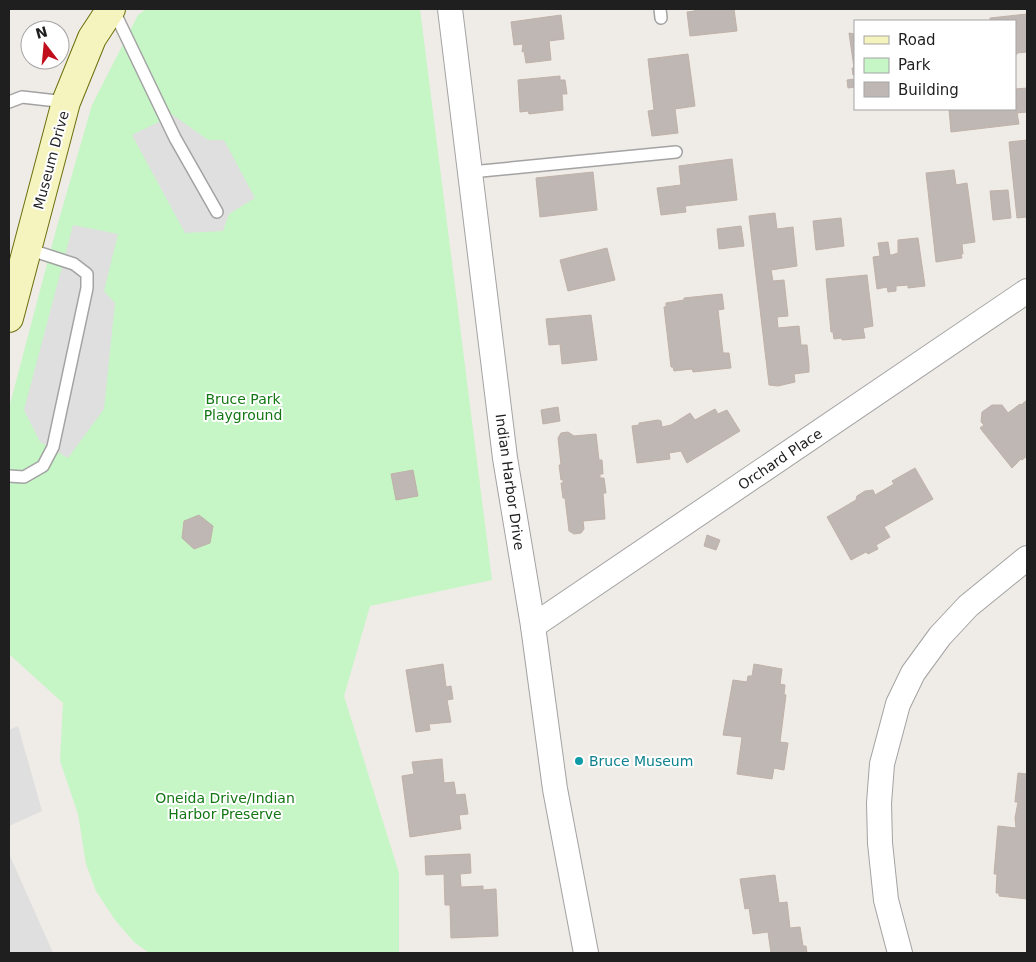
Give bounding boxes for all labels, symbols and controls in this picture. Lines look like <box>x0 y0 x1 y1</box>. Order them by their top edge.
north arrow <box>20 20 70 70</box>
legend <box>854 20 1016 110</box>
text: N <box>34 23 49 42</box>
text: Road <box>898 31 936 49</box>
text: Park <box>898 56 931 74</box>
text: Building <box>898 81 959 99</box>
street label: Museum Drive <box>30 109 72 211</box>
park label: Bruce Park Playground <box>204 391 282 423</box>
street label: Indian Harbor Drive <box>493 413 527 551</box>
street label: Orchard Place <box>735 425 825 493</box>
place label: Bruce Museum <box>589 753 693 769</box>
marker: Bruce Museum <box>573 755 585 767</box>
park label: Oneida Drive/Indian Harbor Preserve <box>155 790 295 822</box>

